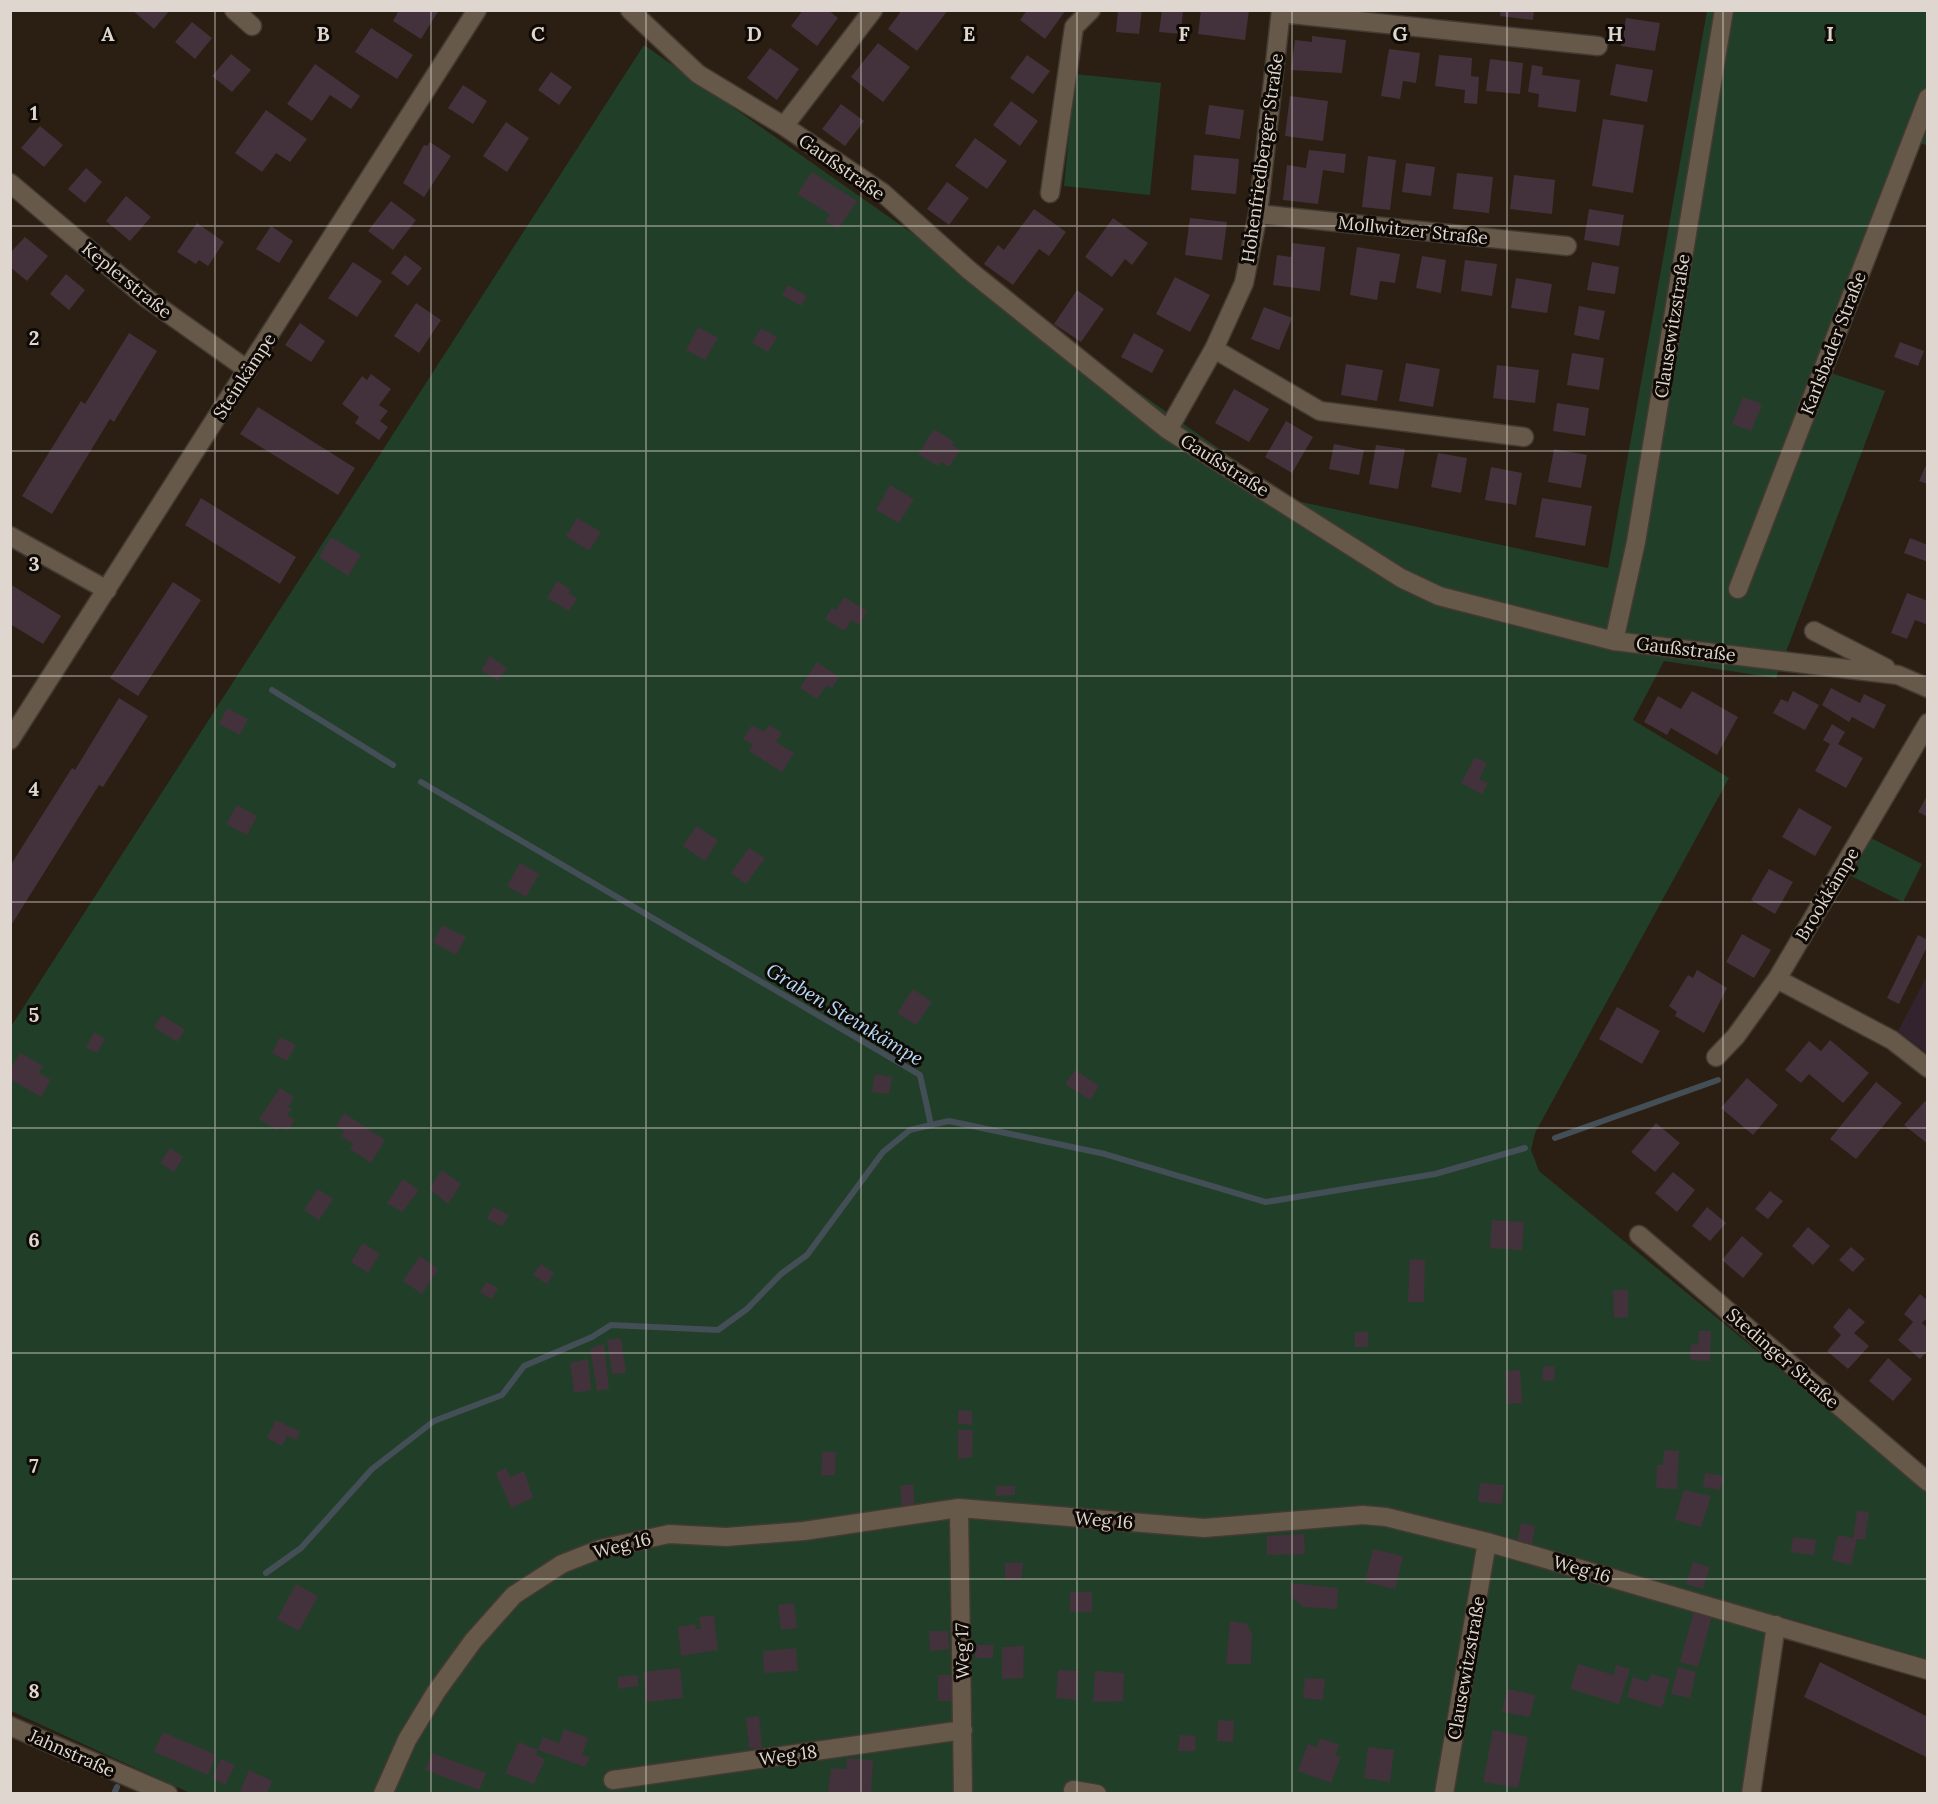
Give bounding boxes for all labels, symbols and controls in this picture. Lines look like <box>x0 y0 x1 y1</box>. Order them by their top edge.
text: A <box>101 21 115 46</box>
text: B <box>316 21 330 46</box>
text: C <box>531 21 545 46</box>
text: D <box>746 21 762 46</box>
text: E <box>963 21 975 46</box>
text: F <box>1178 21 1190 46</box>
text: G <box>1392 21 1408 46</box>
text: H <box>1607 21 1623 46</box>
text: I <box>1826 21 1834 46</box>
street label: Hohenfriedberger Straße <box>1236 52 1288 264</box>
text: 1 <box>30 100 38 125</box>
street label: Gaußstraße <box>794 129 890 205</box>
street label: Mollwitzer Straße <box>1337 211 1489 249</box>
street label: Keplerstraße <box>77 237 177 323</box>
street label: Clausewitzstraße <box>1649 252 1695 400</box>
street label: Karlsbader Straße <box>1795 268 1871 418</box>
text: 2 <box>29 325 39 350</box>
street label: Steinkämpe <box>208 328 281 424</box>
street label: Gaußstraße <box>1176 429 1274 501</box>
text: 3 <box>28 551 40 576</box>
street label: Gaußstraße <box>1635 631 1737 667</box>
text: 4 <box>29 776 40 801</box>
street label: Brookkämpe <box>1790 843 1864 945</box>
water label: Graben Steinkämpe <box>762 957 928 1071</box>
text: 5 <box>29 1002 40 1027</box>
text: 6 <box>28 1227 40 1252</box>
street label: Stedinger Straße <box>1722 1303 1844 1413</box>
text: 7 <box>29 1453 39 1478</box>
street label: Weg 16 <box>1074 1506 1134 1534</box>
street label: Weg 16 <box>591 1527 653 1563</box>
street label: Weg 16 <box>1551 1550 1613 1588</box>
street label: Clausewitzstraße <box>1442 1594 1490 1742</box>
street label: Weg 17 <box>950 1623 974 1679</box>
text: 8 <box>28 1678 40 1703</box>
street label: Jahnstraße <box>25 1723 119 1782</box>
street label: Weg 18 <box>758 1740 818 1770</box>

